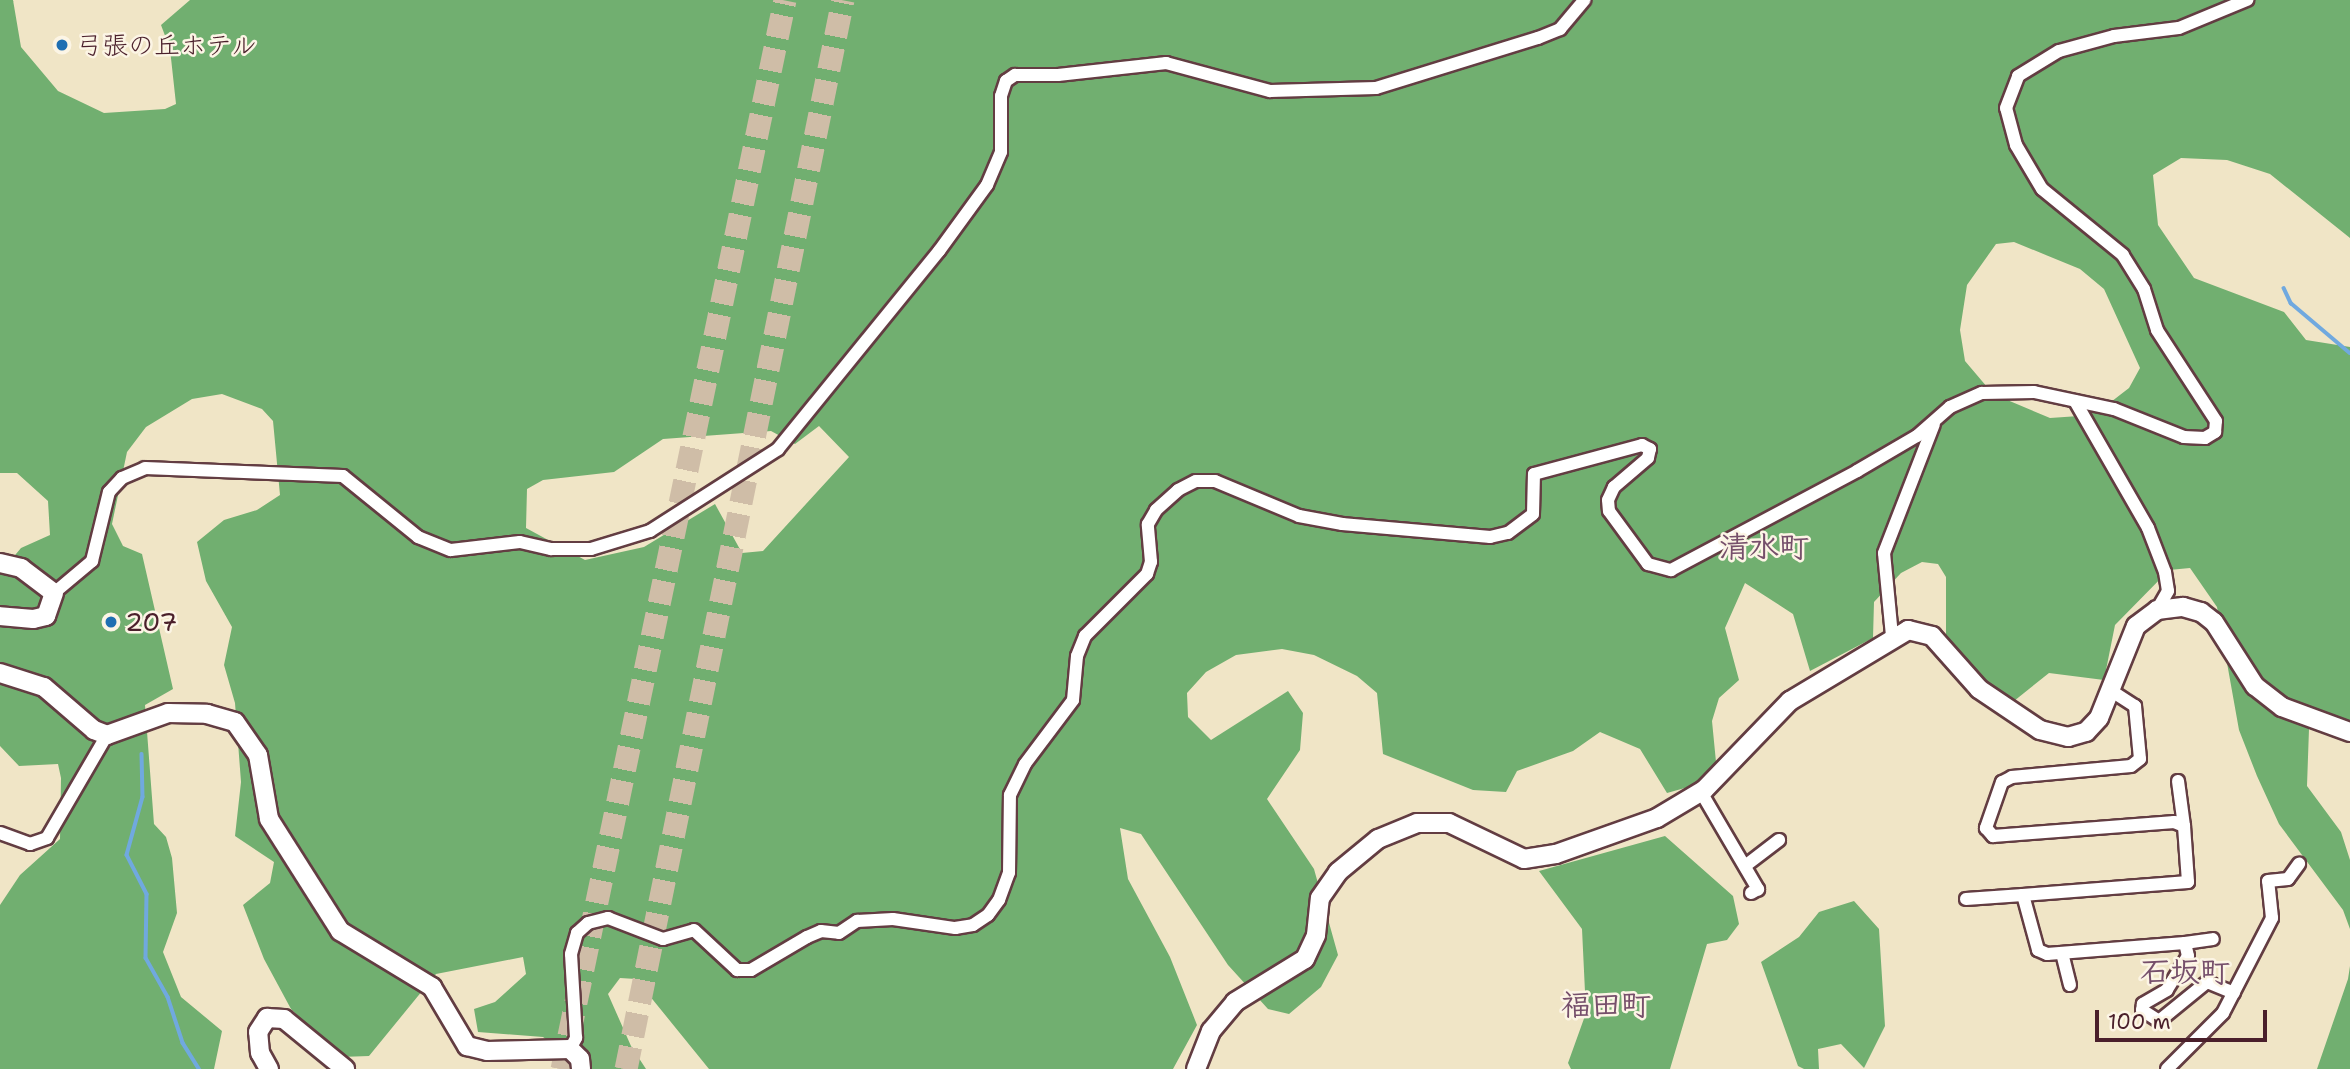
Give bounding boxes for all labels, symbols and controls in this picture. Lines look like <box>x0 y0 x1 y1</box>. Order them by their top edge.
place label: 弓張の丘ホテル <box>76 29 258 61</box>
marker: 弓張の丘ホテル <box>54 37 70 53</box>
district label: 清水町 <box>1719 529 1809 565</box>
place label: 207 <box>125 606 177 638</box>
marker: 207 <box>103 614 119 630</box>
district label: 石坂町 <box>2140 954 2230 990</box>
district label: 福田町 <box>1561 987 1651 1023</box>
scale bar <box>2098 996 2270 1040</box>
text: 100 m <box>2108 1008 2171 1036</box>

